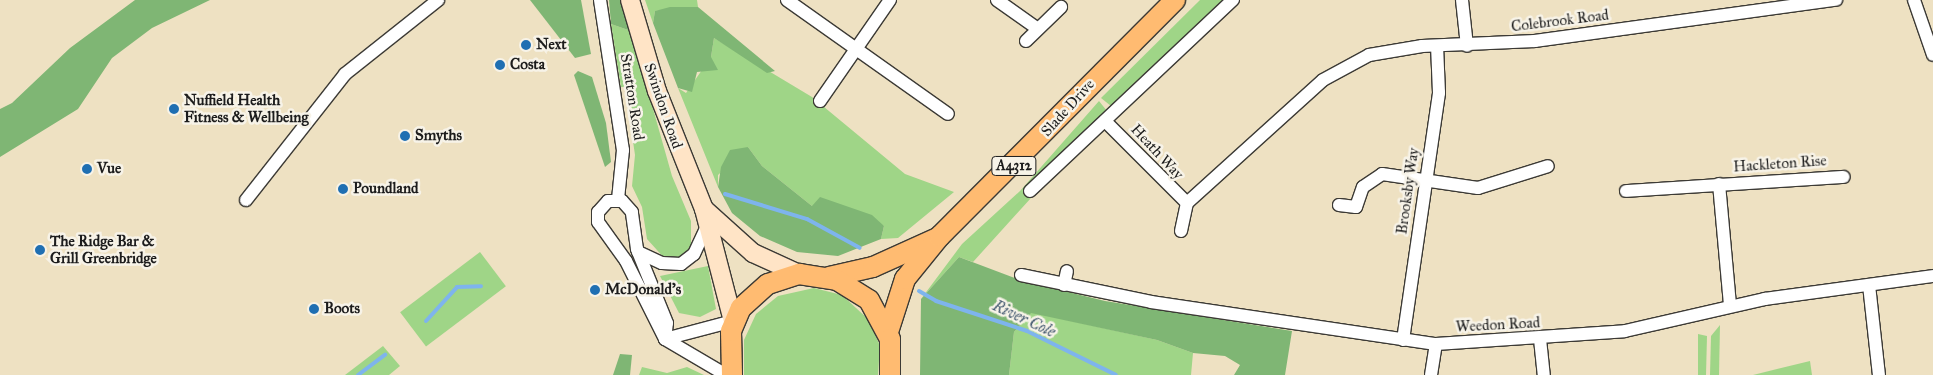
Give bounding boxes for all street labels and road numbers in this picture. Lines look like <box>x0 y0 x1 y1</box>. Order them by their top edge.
street label: Colebrook Road <box>1510 6 1610 36</box>
street label: Stratton Road <box>616 52 648 142</box>
street label: Swindon Road <box>640 61 686 151</box>
street label: Slade Drive <box>1038 76 1098 140</box>
street label: Heath Way <box>1127 121 1187 183</box>
street label: Brooksby Way <box>1393 147 1423 235</box>
street label: Hackleton Rise <box>1733 152 1827 176</box>
road number: A4312 <box>990 154 1038 178</box>
street label: Weedon Road <box>1455 314 1541 336</box>

